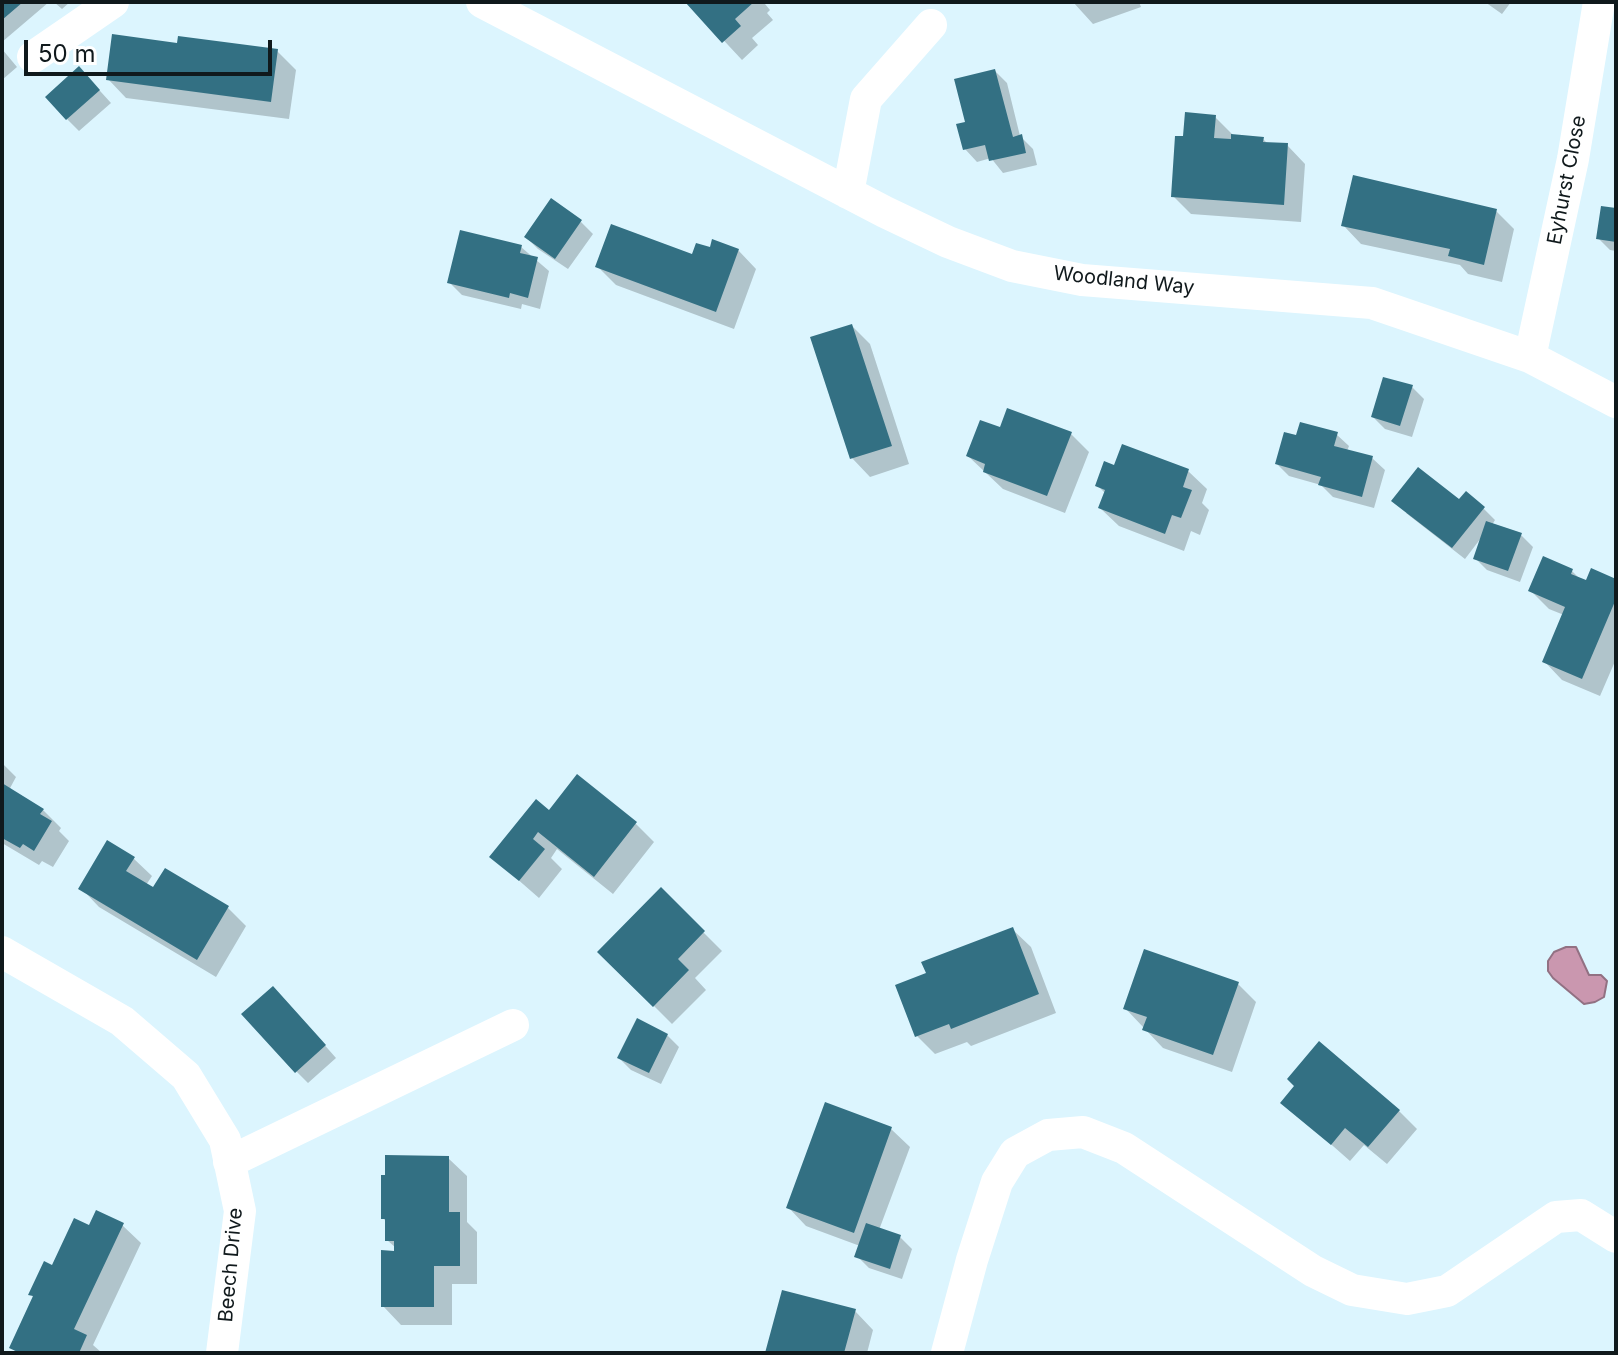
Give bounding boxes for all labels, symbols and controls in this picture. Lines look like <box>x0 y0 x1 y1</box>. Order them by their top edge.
scale bar <box>28 24 276 74</box>
text: 50 m <box>38 39 96 68</box>
street label: Eyhurst Close <box>1543 113 1591 247</box>
street label: Woodland Way <box>1052 262 1196 300</box>
street label: Beech Drive <box>214 1207 248 1323</box>

